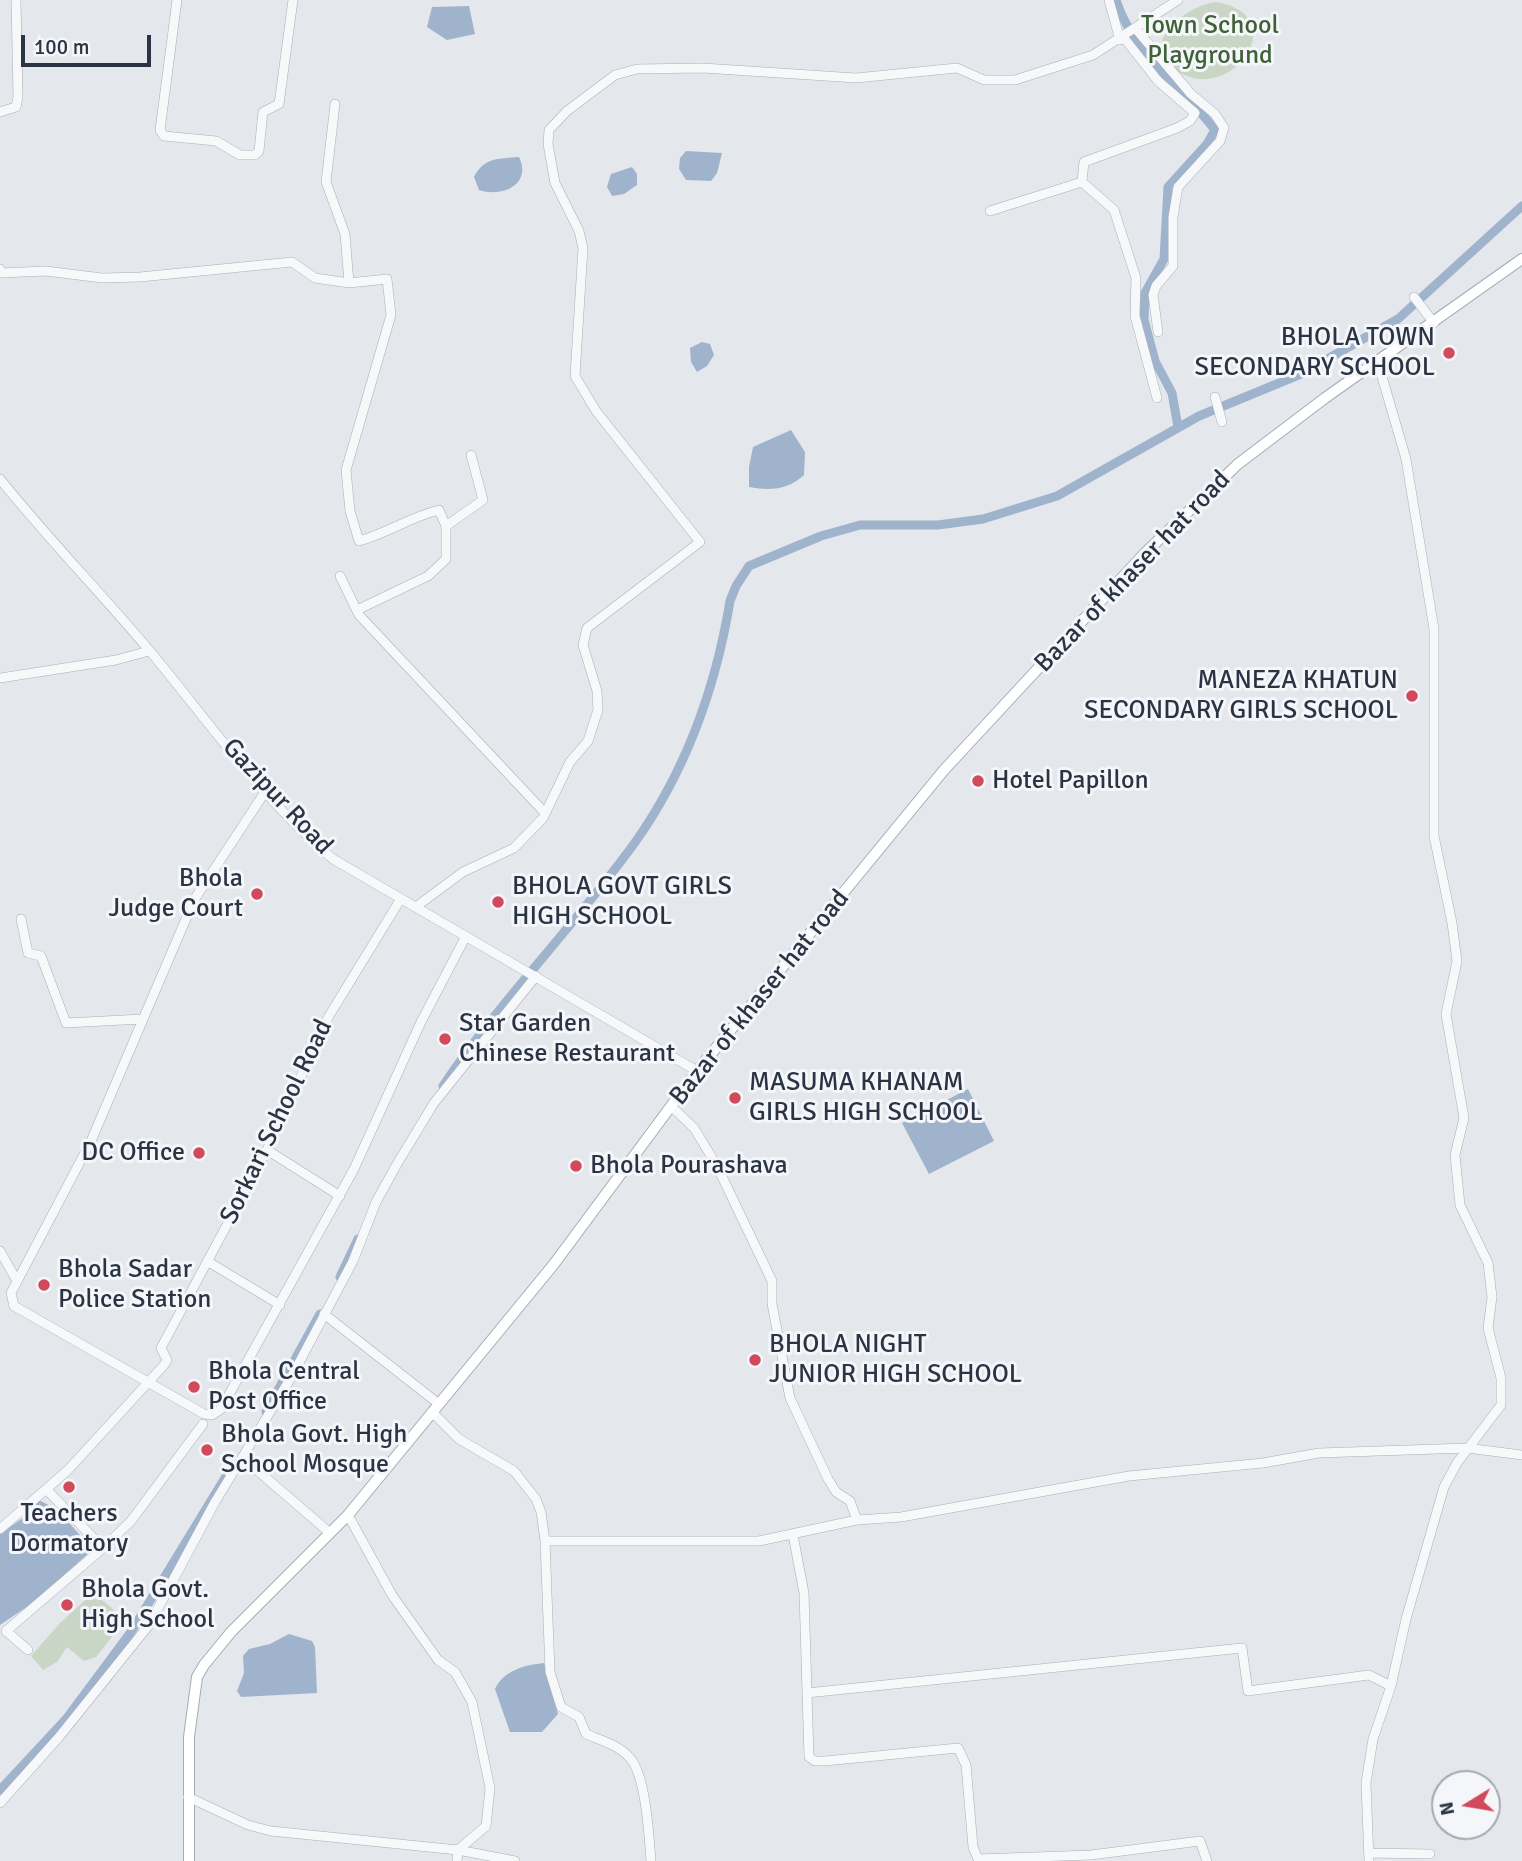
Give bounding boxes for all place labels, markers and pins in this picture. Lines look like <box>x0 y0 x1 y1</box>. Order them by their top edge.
place label: BHOLA TOWN SECONDARY SCHOOL <box>1194 322 1435 384</box>
marker: BHOLA TOWN SECONDARY SCHOOL <box>1441 345 1457 361</box>
place label: MANEZA KHATUN SECONDARY GIRLS SCHOOL <box>1084 665 1398 726</box>
marker: MANEZA KHATUN SECONDARY GIRLS SCHOOL <box>1404 688 1420 704</box>
place label: Hotel Papillon <box>992 765 1149 797</box>
marker: Hotel Papillon <box>970 773 986 789</box>
place label: Bhola Judge Court <box>108 863 243 924</box>
place label: BHOLA GOVT GIRLS HIGH SCHOOL <box>512 871 732 932</box>
marker: Bhola Judge Court <box>249 886 265 902</box>
marker: BHOLA GOVT GIRLS HIGH SCHOOL <box>490 894 506 910</box>
place label: Star Garden Chinese Restaurant <box>459 1008 675 1070</box>
marker: Star Garden Chinese Restaurant <box>437 1031 453 1047</box>
place label: MASUMA KHANAM GIRLS HIGH SCHOOL <box>749 1067 983 1128</box>
marker: MASUMA KHANAM GIRLS HIGH SCHOOL <box>727 1090 743 1106</box>
place label: DC Office <box>81 1137 185 1169</box>
marker: DC Office <box>191 1145 207 1161</box>
place label: Bhola Pourashava <box>590 1150 788 1182</box>
marker: Bhola Pourashava <box>568 1158 584 1174</box>
place label: Bhola Sadar Police Station <box>58 1254 211 1316</box>
marker: Bhola Sadar Police Station <box>36 1277 52 1293</box>
place label: BHOLA NIGHT JUNIOR HIGH SCHOOL <box>769 1329 1022 1390</box>
marker: BHOLA NIGHT JUNIOR HIGH SCHOOL <box>747 1352 763 1368</box>
place label: Bhola Central Post Office <box>208 1356 360 1418</box>
marker: Bhola Central Post Office <box>186 1379 202 1395</box>
place label: Bhola Govt. High School Mosque <box>221 1419 407 1480</box>
marker: Bhola Govt. High School Mosque <box>199 1442 215 1458</box>
marker: Teachers Dormatory <box>61 1479 77 1495</box>
place label: Teachers Dormatory <box>10 1498 128 1560</box>
place label: Bhola Govt. High School <box>81 1574 215 1636</box>
marker: Bhola Govt. High School <box>59 1597 75 1613</box>

